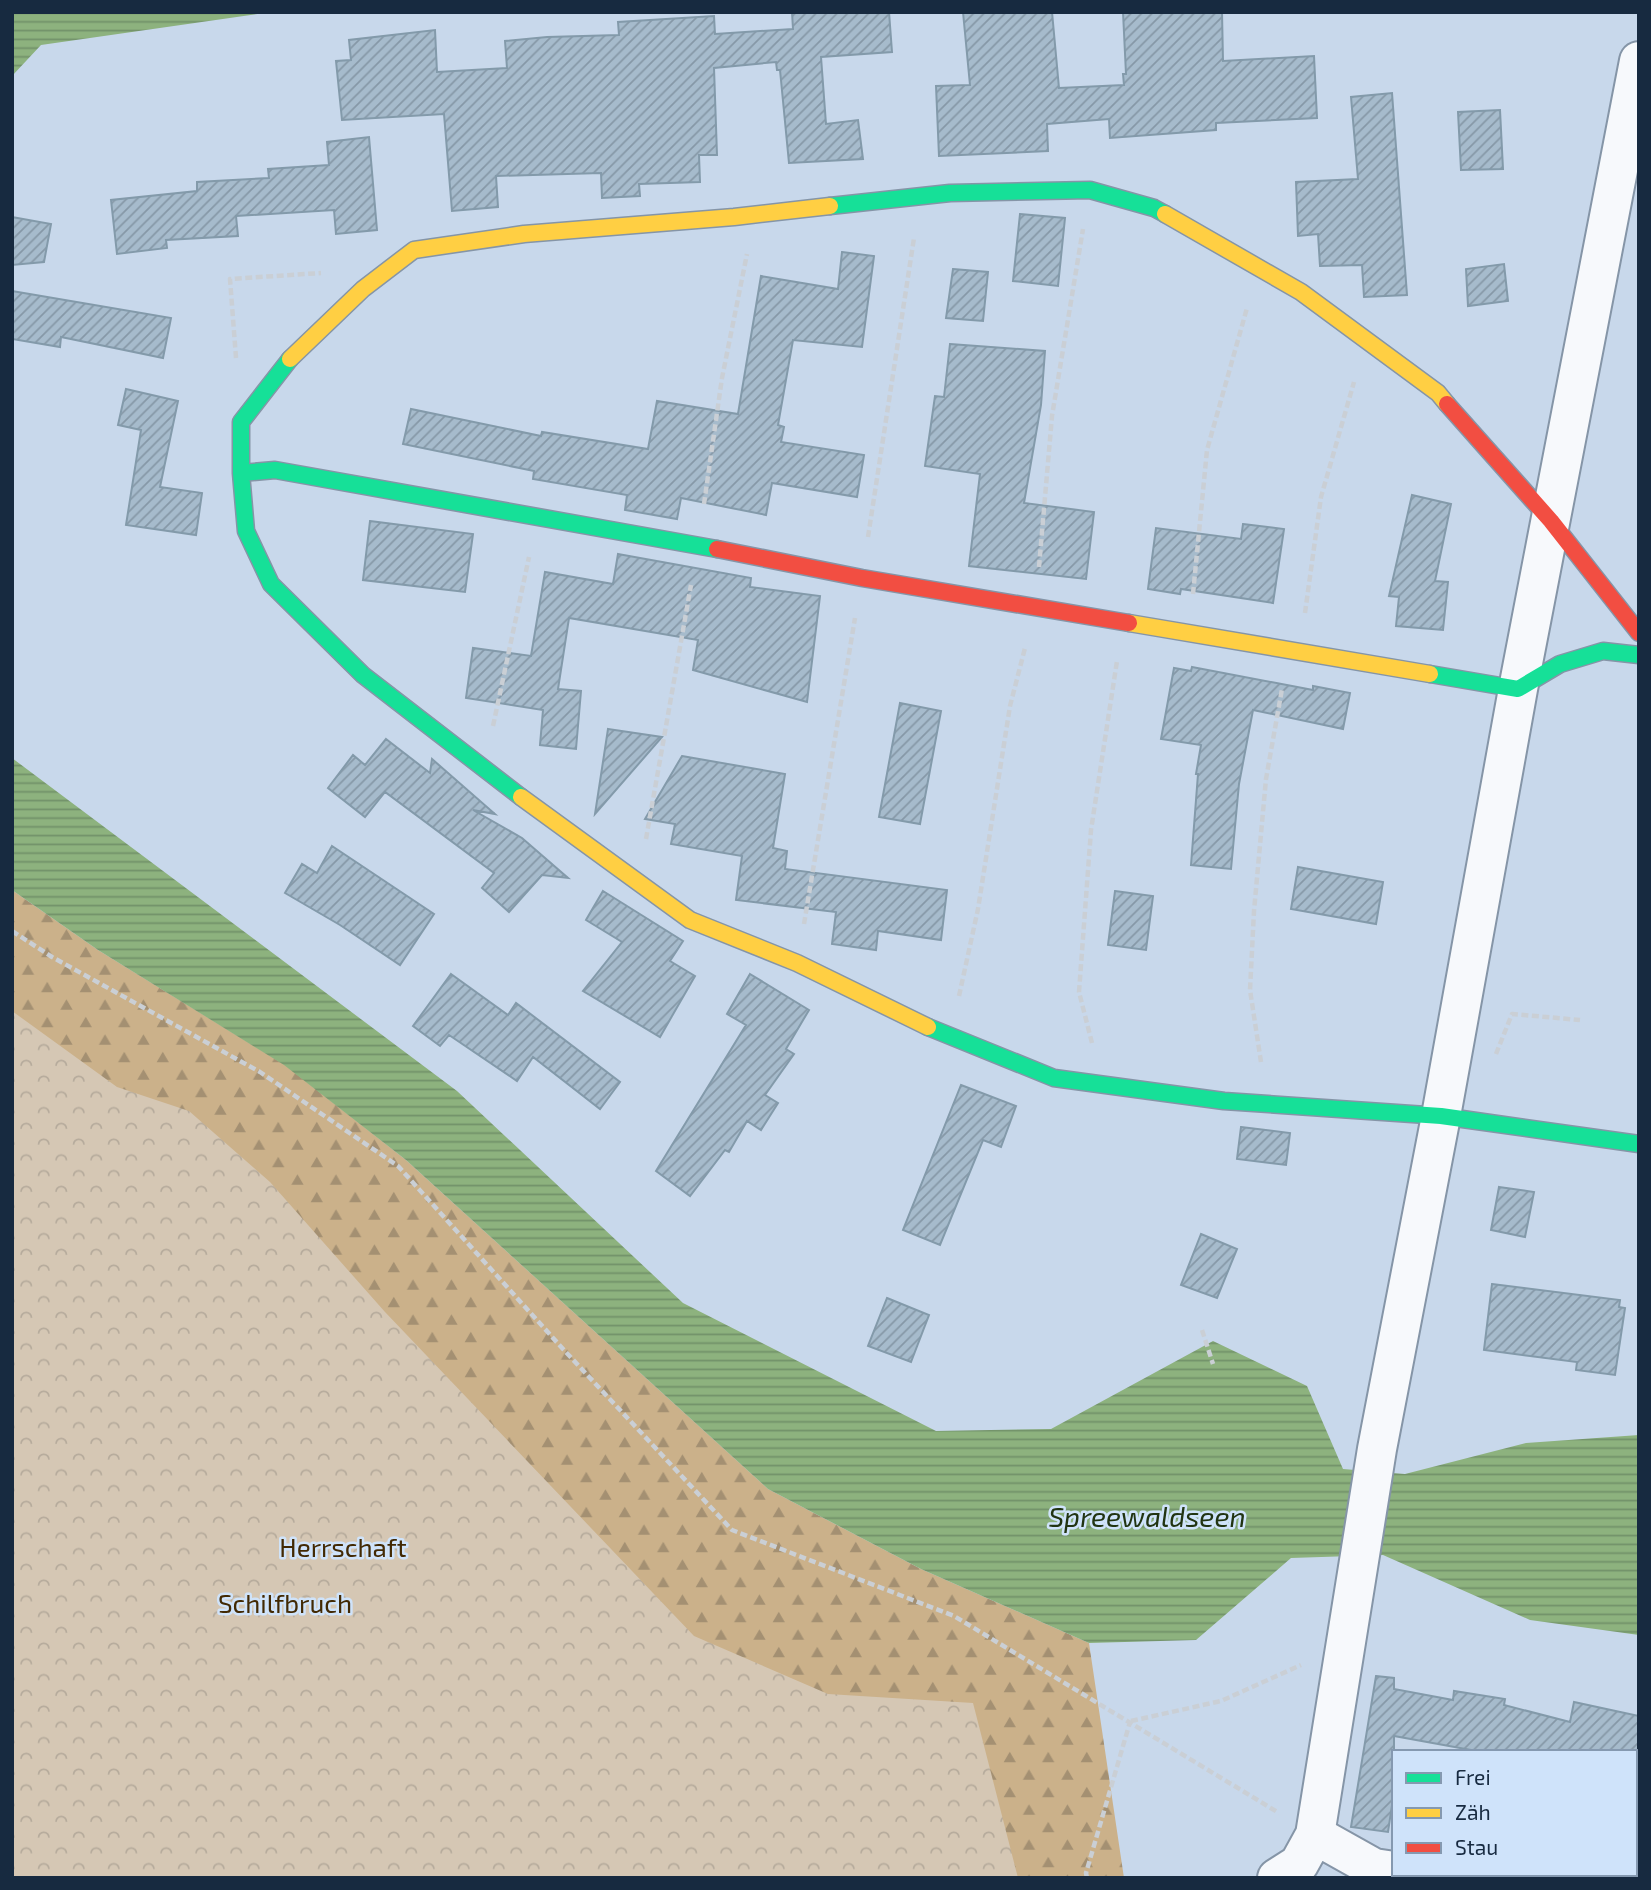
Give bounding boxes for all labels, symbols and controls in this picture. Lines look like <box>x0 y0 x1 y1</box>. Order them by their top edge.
water label: Spreewaldseen <box>1048 1499 1246 1533</box>
park label: Herrschaft <box>279 1531 407 1562</box>
park label: Schilfbruch <box>218 1587 352 1618</box>
legend <box>1392 1750 1637 1876</box>
text: Frei <box>1455 1764 1491 1789</box>
text: Zäh <box>1455 1799 1491 1824</box>
text: Stau <box>1455 1834 1498 1859</box>

